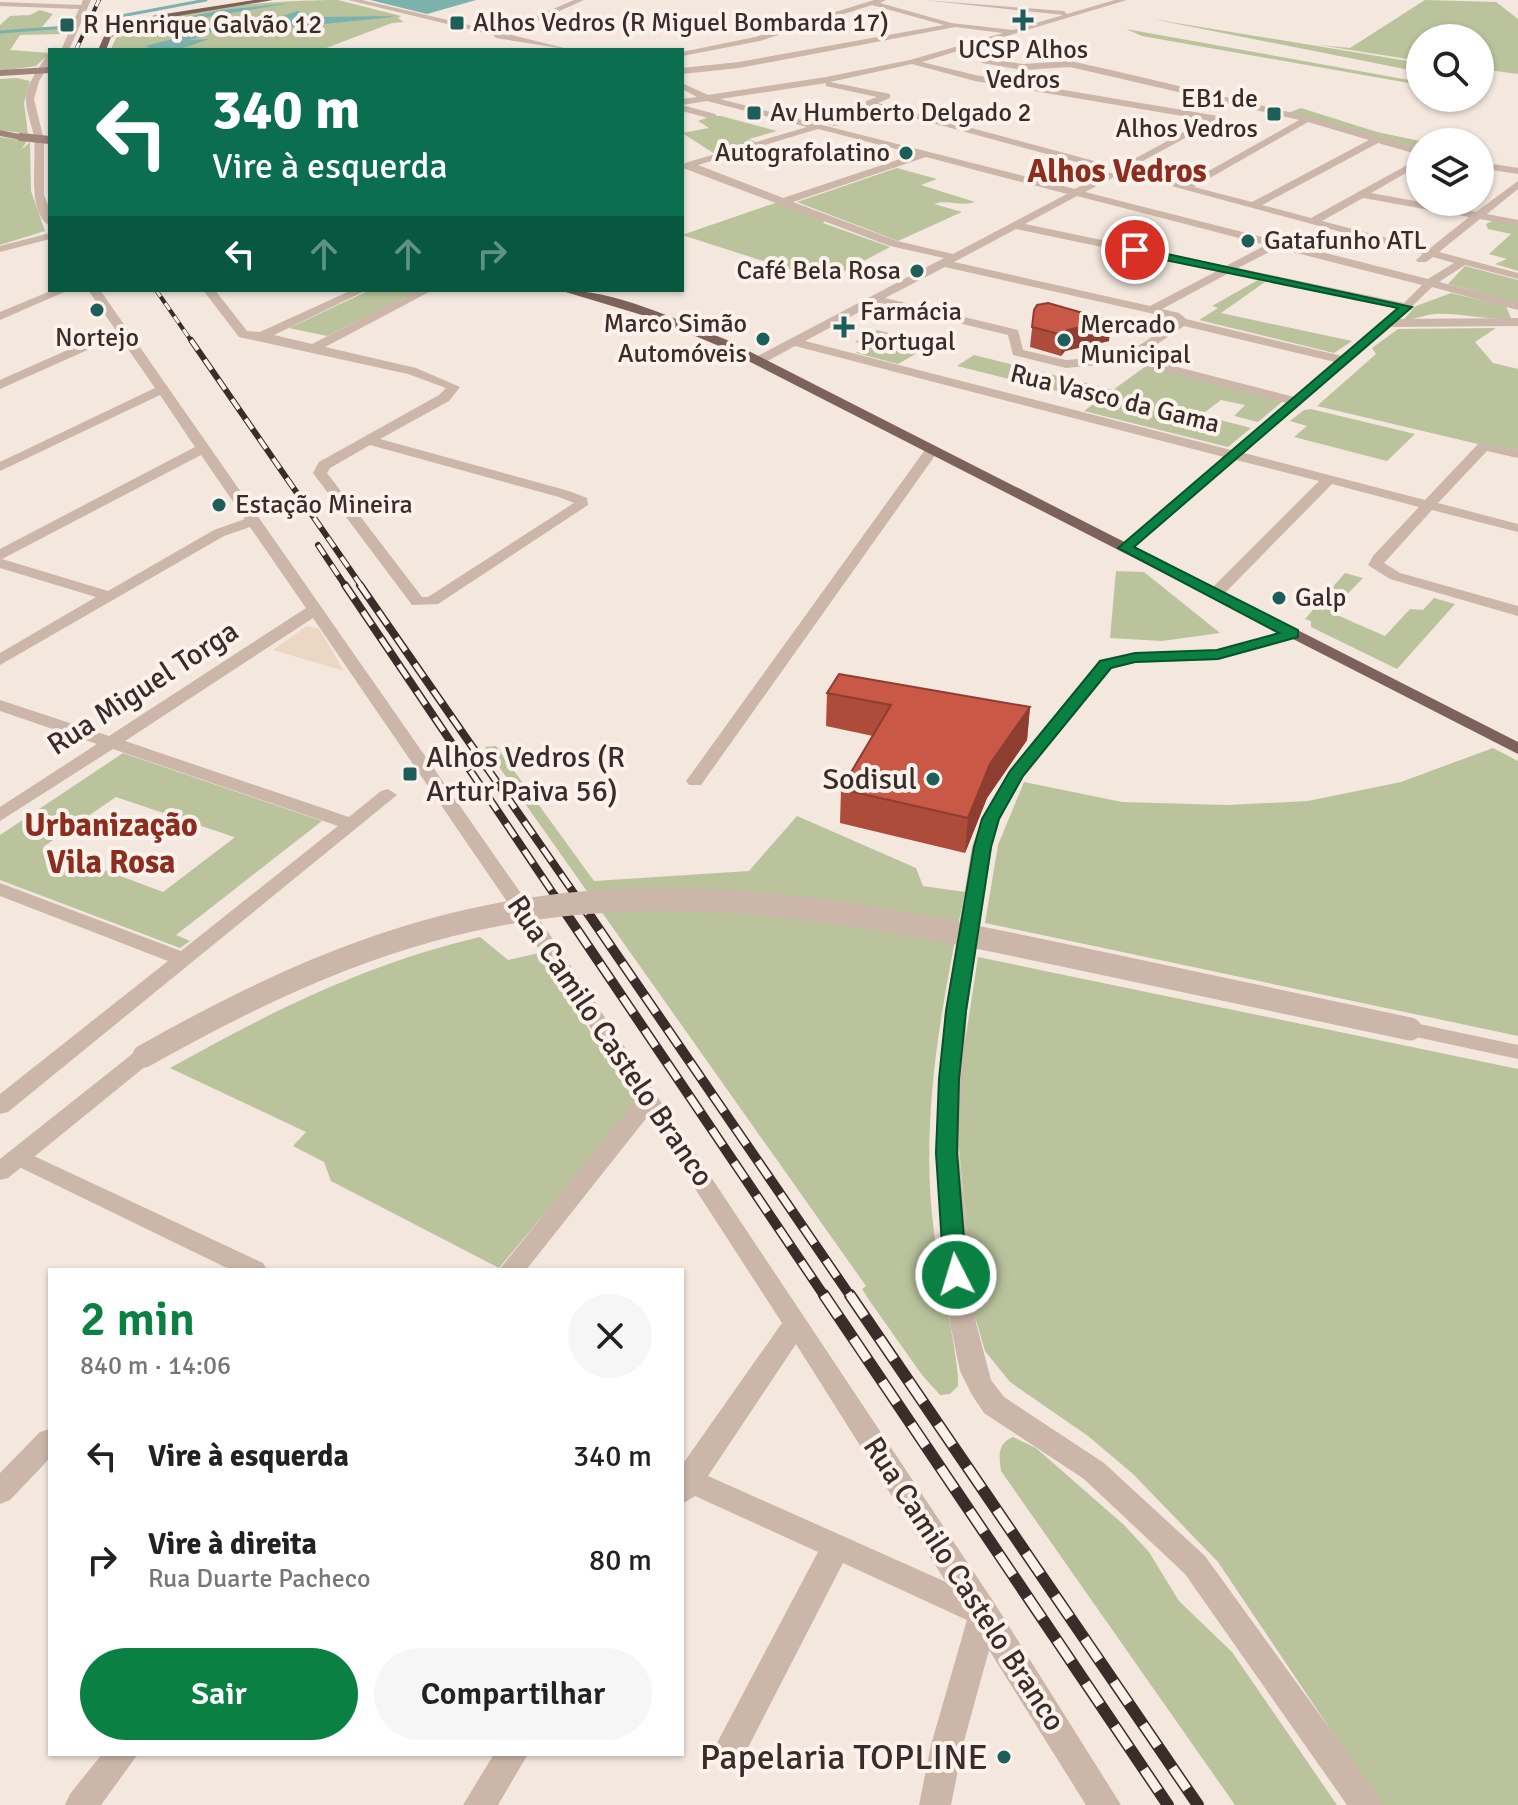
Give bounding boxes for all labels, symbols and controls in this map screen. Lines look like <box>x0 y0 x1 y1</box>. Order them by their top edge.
place label: Alhos Vedros (R Miguel Bombarda 17) <box>473 7 889 39</box>
place label: R Henrique Galvão 12 <box>83 9 322 41</box>
marker: UCSP Alhos Vedros <box>1012 9 1034 31</box>
marker: Alhos Vedros (R Miguel Bombarda 17) <box>448 14 466 32</box>
marker: R Henrique Galvão 12 <box>58 16 76 34</box>
map controls <box>1406 24 1494 216</box>
button: search <box>1406 24 1494 112</box>
place label: UCSP Alhos Vedros <box>958 34 1088 96</box>
text: 340 m <box>212 75 360 144</box>
icon: left <box>80 80 184 184</box>
place label: EB1 de Alhos Vedros <box>1116 83 1258 145</box>
place label: Av Humberto Delgado 2 <box>770 97 1032 129</box>
marker: Av Humberto Delgado 2 <box>745 104 763 122</box>
marker: EB1 de Alhos Vedros <box>1265 105 1283 123</box>
button: layers <box>1406 128 1494 216</box>
place label: Autografolatino <box>715 137 890 169</box>
text: Vire à esquerda <box>212 144 448 189</box>
marker: Autografolatino <box>897 144 915 162</box>
district label: Alhos Vedros <box>1027 152 1207 191</box>
pin <box>1101 216 1169 284</box>
place label: Gatafunho ATL <box>1264 225 1427 257</box>
icon: arrive <box>1113 228 1157 272</box>
icon: left <box>218 232 262 276</box>
icon: ahead <box>302 232 346 276</box>
icon: ahead <box>386 232 430 276</box>
icon: right <box>470 232 514 276</box>
marker: Gatafunho ATL <box>1239 232 1257 250</box>
place label: Café Bela Rosa <box>736 255 901 287</box>
marker: Café Bela Rosa <box>908 262 926 280</box>
place label: Farmácia Portugal <box>860 296 962 358</box>
marker: Nortejo <box>88 301 106 319</box>
place label: Marco Simão Automóveis <box>604 308 747 370</box>
place label: Mercado Municipal <box>1080 309 1191 371</box>
marker: Farmácia Portugal <box>835 318 853 336</box>
place label: Nortejo <box>55 322 139 354</box>
marker: Marco Simão Automóveis <box>754 330 772 348</box>
marker: Mercado Municipal <box>1055 331 1073 349</box>
street label: Rua Vasco da Gama <box>1007 358 1223 440</box>
place label: Estação Mineira <box>235 489 413 521</box>
marker: Estação Mineira <box>210 496 228 514</box>
place label: Galp <box>1295 582 1346 614</box>
marker: Galp <box>1270 589 1288 607</box>
street label: Rua Miguel Torga <box>41 613 245 763</box>
place label: Alhos Vedros (R Artur Paiva 56) <box>426 739 625 810</box>
place label: Sodisul <box>822 761 917 798</box>
marker: Alhos Vedros (R Artur Paiva 56) <box>401 765 419 783</box>
marker: Sodisul <box>924 770 942 788</box>
district label: Urbanização Vila Rosa <box>24 806 198 882</box>
street label: Rua Camilo Castelo Branco <box>499 888 721 1194</box>
position arrow <box>914 1233 998 1317</box>
text: 2 min <box>80 1290 195 1349</box>
button: close <box>568 1294 652 1378</box>
text: 840 m · 14:06 <box>80 1350 231 1382</box>
street label: Rua Camilo Castelo Branco <box>855 1430 1073 1738</box>
icon: left <box>80 1434 124 1478</box>
text: Vire à esquerda <box>148 1438 349 1475</box>
text: 340 m <box>573 1438 652 1475</box>
text: Vire à direita <box>148 1526 317 1563</box>
icon: right <box>80 1538 124 1582</box>
text: 80 m <box>589 1542 652 1579</box>
text: Rua Duarte Pacheco <box>148 1563 370 1595</box>
button: Sair <box>80 1648 358 1740</box>
button: Compartilhar <box>374 1648 652 1740</box>
place label: Papelaria TOPLINE <box>700 1735 988 1780</box>
marker: Papelaria TOPLINE <box>995 1748 1013 1766</box>

